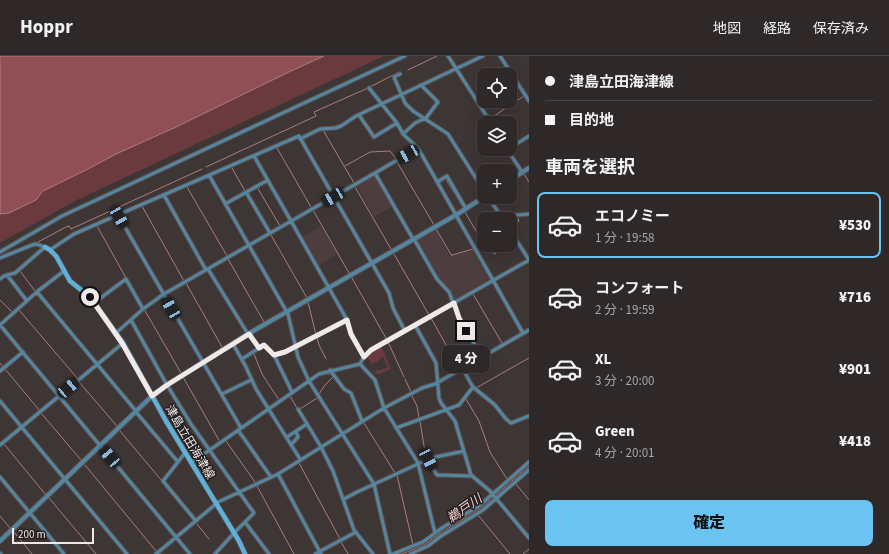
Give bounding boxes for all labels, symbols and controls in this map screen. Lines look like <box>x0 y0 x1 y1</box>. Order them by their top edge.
text: Hoppr <box>20 14 73 41</box>
text: 地図 <box>713 19 741 39</box>
text: 経路 <box>763 19 791 39</box>
text: 保存済み <box>813 19 869 39</box>
map controls <box>477 68 517 252</box>
button: locate <box>477 68 517 108</box>
text: 津島立田海津線 <box>569 72 674 93</box>
text: 目的地 <box>569 110 614 131</box>
button: layers <box>477 116 517 156</box>
car <box>395 143 421 165</box>
text: 車両を選択 <box>545 155 635 180</box>
button: + <box>477 164 517 204</box>
car <box>320 186 346 208</box>
car <box>108 204 130 230</box>
text: エコノミー <box>595 206 670 227</box>
icon: car <box>547 207 583 243</box>
button: − <box>477 212 517 252</box>
text: ¥530 <box>839 215 871 236</box>
text: 1 分 · 19:58 <box>595 229 655 247</box>
text: コンフォート <box>595 278 685 299</box>
icon: car <box>547 279 583 315</box>
text: ¥716 <box>839 287 871 308</box>
route start <box>81 288 99 306</box>
car <box>160 295 182 321</box>
text: 2 分 · 19:59 <box>595 301 655 319</box>
route end <box>457 322 475 340</box>
callout: 4 分 <box>442 345 490 373</box>
text: XL <box>595 349 611 370</box>
text: 4 分 <box>455 350 477 368</box>
icon: car <box>547 351 583 387</box>
text: ¥901 <box>839 359 871 380</box>
text: 3 分 · 20:00 <box>595 372 655 390</box>
car <box>55 376 81 400</box>
street label: 津島立田海津線 <box>161 402 218 483</box>
text: Green <box>595 421 635 442</box>
icon: car <box>547 423 583 459</box>
text: ¥418 <box>839 431 871 452</box>
car <box>98 444 122 470</box>
text: 4 分 · 20:01 <box>595 444 655 462</box>
car <box>417 446 439 472</box>
water label: 鵜戸川 <box>443 489 487 527</box>
button: 確定 <box>545 500 873 546</box>
scale bar <box>12 526 94 545</box>
text: 200 m <box>18 527 46 542</box>

